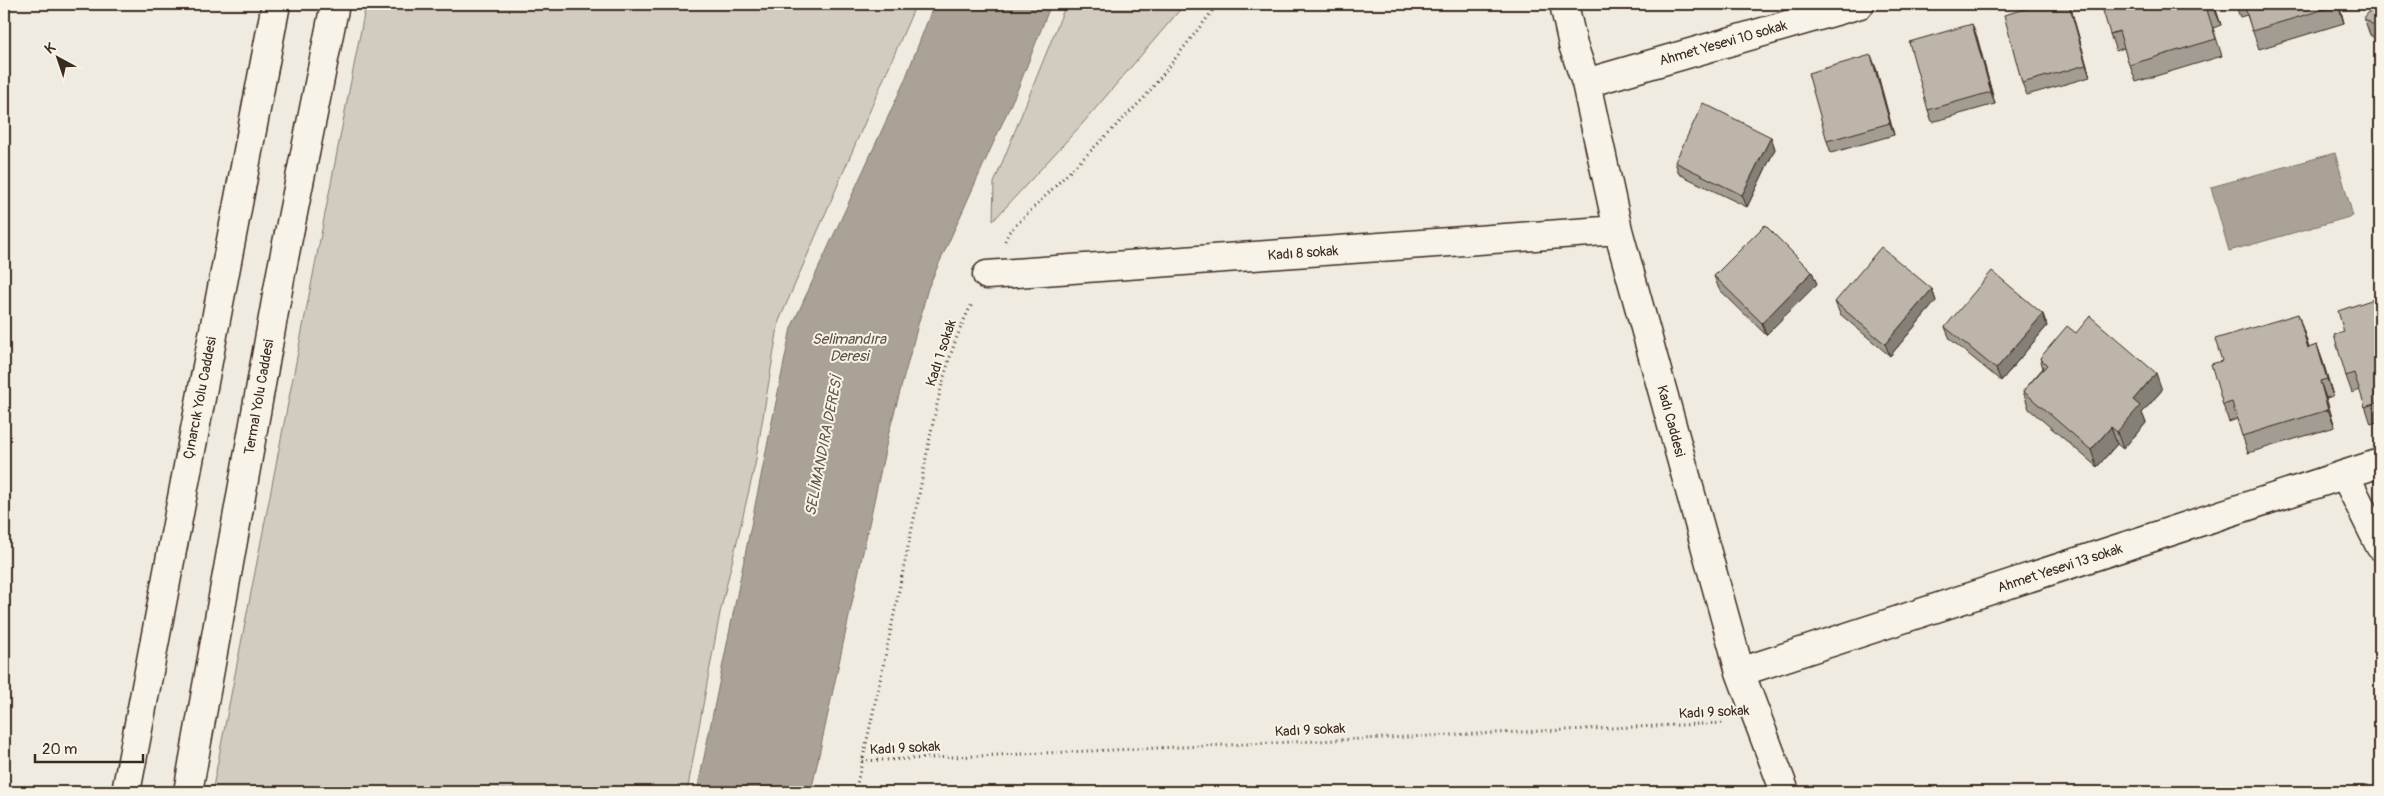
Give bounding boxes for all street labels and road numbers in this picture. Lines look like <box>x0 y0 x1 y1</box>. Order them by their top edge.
street label: Ahmet Yesevi 10 sokak <box>1657 17 1789 69</box>
street label: Kadı 8 sokak <box>1267 242 1339 264</box>
street label: Kadı 1 sokak <box>922 317 960 388</box>
street label: Çınarcık Yolu Caddesi <box>180 335 220 461</box>
street label: Termal Yolu Caddesi <box>241 338 278 456</box>
street label: Kadı Caddesi <box>1653 383 1689 459</box>
street label: Ahmet Yesevi 13 sokak <box>1995 540 2125 596</box>
street label: Kadı 9 sokak <box>1678 702 1750 722</box>
street label: Kadı 9 sokak <box>1274 720 1346 740</box>
street label: Kadı 9 sokak <box>869 738 941 758</box>

